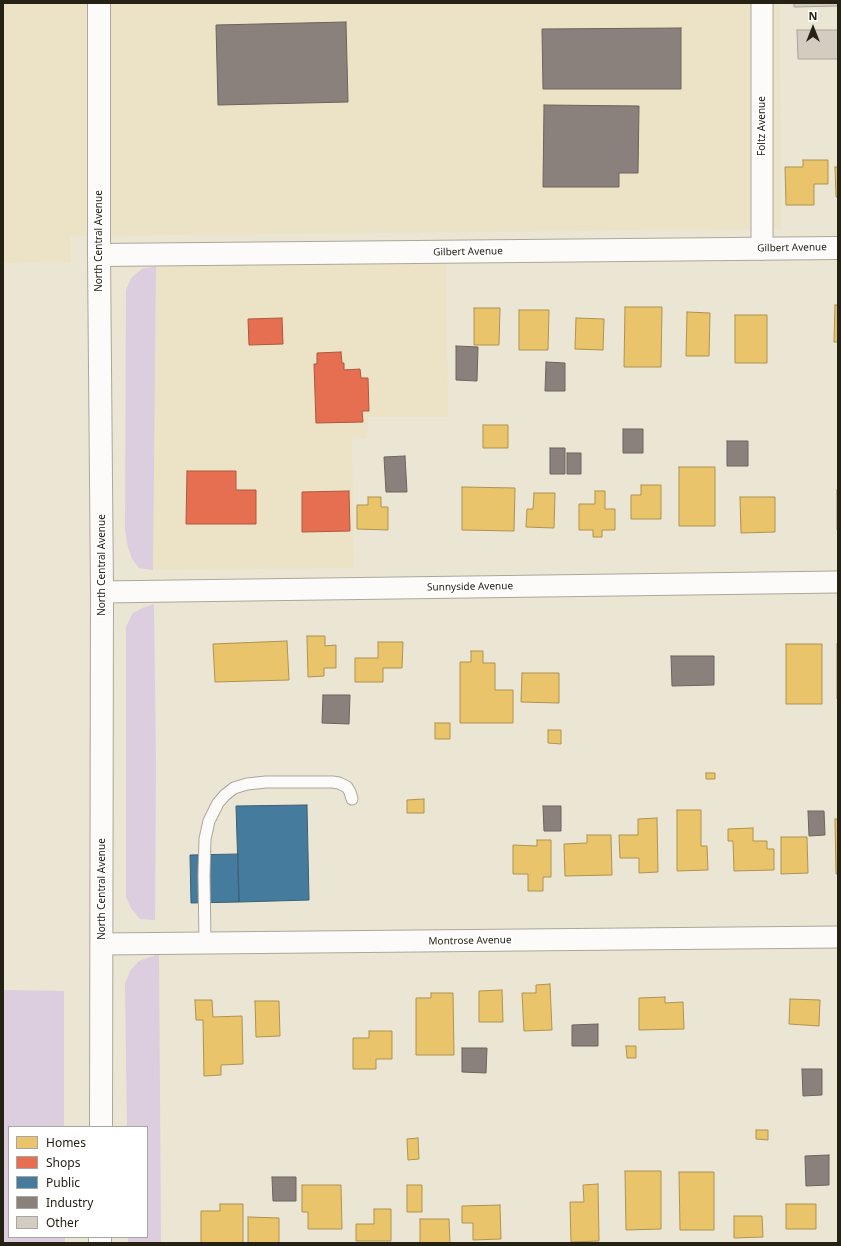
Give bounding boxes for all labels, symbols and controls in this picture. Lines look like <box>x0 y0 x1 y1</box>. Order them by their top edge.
north arrow <box>793 8 833 48</box>
text: N <box>809 8 817 23</box>
street label: Foltz Avenue <box>756 96 768 156</box>
street label: North Central Avenue <box>93 190 105 292</box>
street label: Gilbert Avenue <box>757 241 827 255</box>
street label: Gilbert Avenue <box>433 245 503 259</box>
street label: North Central Avenue <box>96 514 108 616</box>
street label: Sunnyside Avenue <box>427 580 513 594</box>
street label: North Central Avenue <box>96 838 108 940</box>
street label: Montrose Avenue <box>428 934 512 948</box>
legend <box>8 1126 148 1238</box>
text: Homes <box>46 1134 86 1151</box>
text: Shops <box>46 1154 80 1171</box>
text: Public <box>46 1174 80 1191</box>
text: Industry <box>46 1194 93 1211</box>
text: Other <box>46 1214 79 1231</box>

